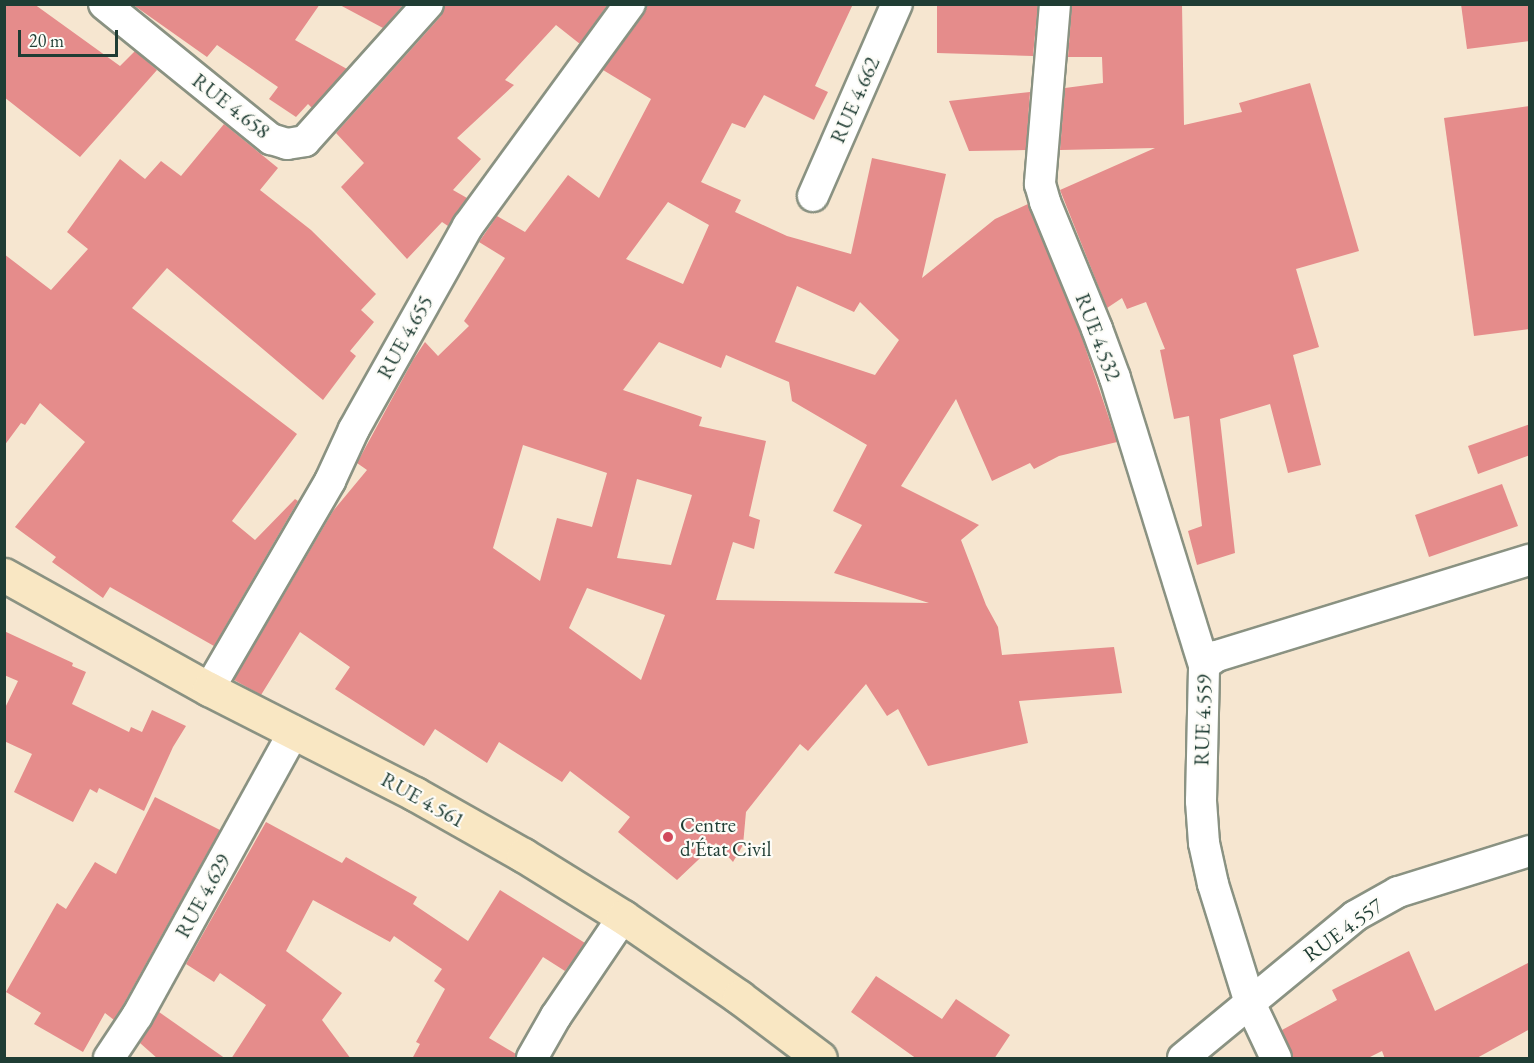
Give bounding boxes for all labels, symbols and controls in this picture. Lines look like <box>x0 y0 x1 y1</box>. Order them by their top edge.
scale bar <box>21 18 122 56</box>
text: 20 m <box>29 29 64 52</box>
street label: RUE 4.662 <box>825 53 885 147</box>
street label: RUE 4.658 <box>187 68 275 144</box>
street label: RUE 4.532 <box>1070 290 1126 384</box>
street label: RUE 4.655 <box>372 291 438 383</box>
street label: RUE 4.559 <box>1189 674 1217 766</box>
street label: RUE 4.561 <box>377 767 469 833</box>
place label: Centre d'État Civil <box>680 812 771 862</box>
marker: Centre d'État Civil <box>661 830 675 844</box>
street label: RUE 4.629 <box>170 850 236 942</box>
street label: RUE 4.557 <box>1299 893 1387 967</box>

